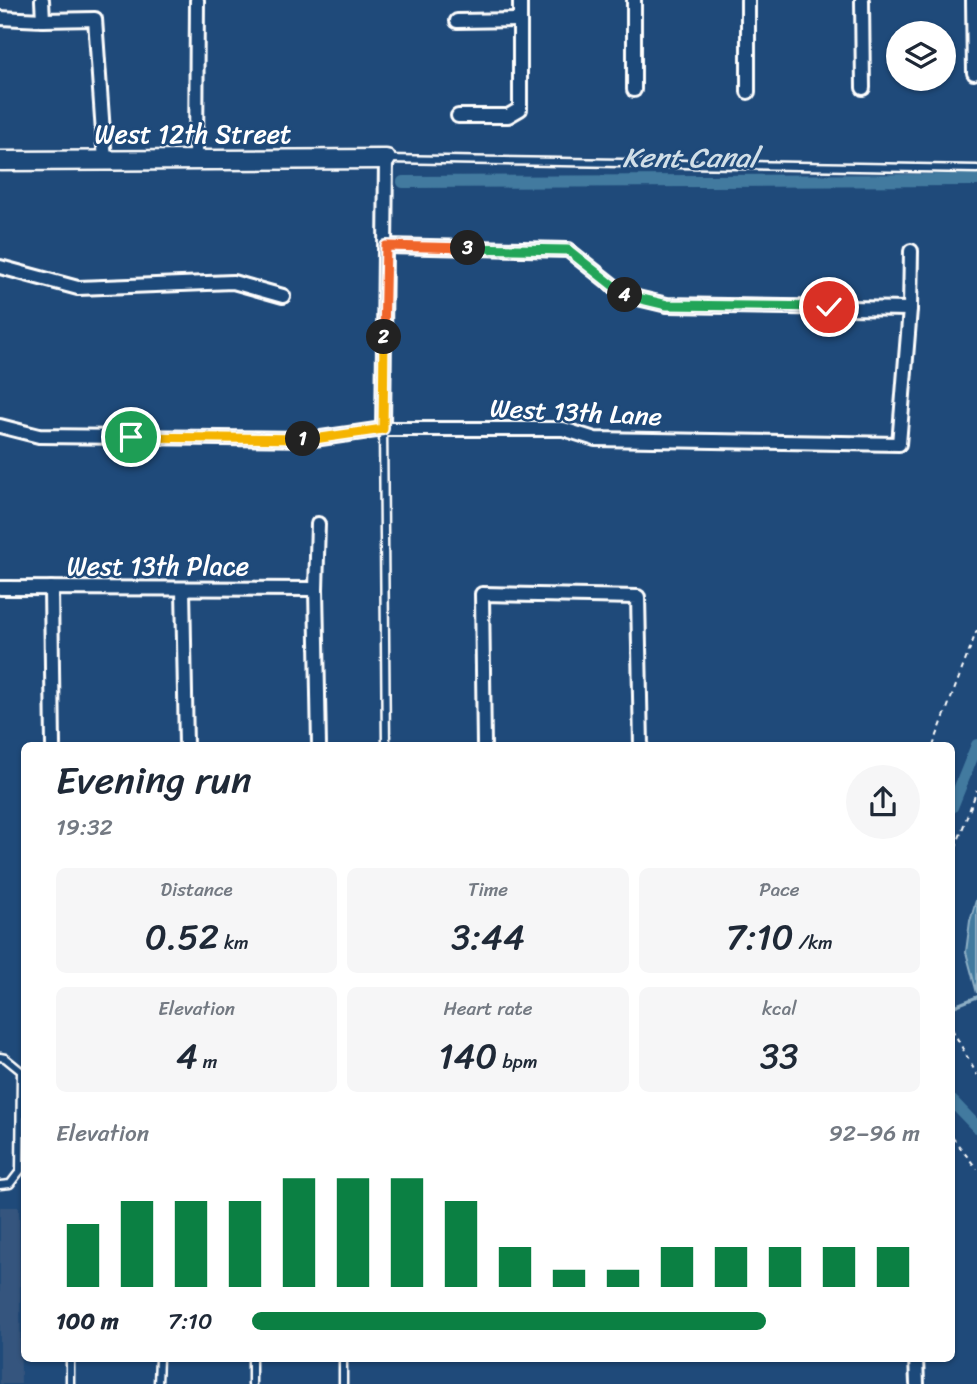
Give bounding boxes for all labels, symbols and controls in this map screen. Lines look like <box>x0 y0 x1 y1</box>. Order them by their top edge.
map controls <box>886 21 956 91</box>
button: layers <box>886 21 956 91</box>
street label: West 12th Street <box>95 111 291 157</box>
water label: Kent Canal <box>623 133 763 182</box>
pin: 3 <box>450 230 486 266</box>
text: 3 <box>462 231 473 264</box>
pin <box>799 277 859 337</box>
pin: 4 <box>608 278 642 312</box>
text: 4 <box>619 278 630 311</box>
icon: check <box>810 288 848 326</box>
pin: 2 <box>366 320 402 354</box>
text: 2 <box>378 320 389 353</box>
street label: West 13th Lane <box>489 385 663 439</box>
pin <box>101 407 161 467</box>
icon: arrive <box>112 418 150 456</box>
pin: 1 <box>286 422 320 457</box>
text: 1 <box>298 422 307 455</box>
street label: West 13th Place <box>67 543 249 589</box>
text: Evening run <box>56 747 252 814</box>
button: share <box>846 765 920 839</box>
text: 19:32 <box>56 807 113 848</box>
text: Distance <box>161 873 233 906</box>
text: Time <box>468 873 508 906</box>
text: Pace <box>759 873 799 906</box>
text: 0.52 <box>145 906 219 968</box>
text: 3:44 <box>451 906 525 968</box>
text: 7:10 <box>726 906 794 968</box>
text: km <box>219 926 249 959</box>
text: /km <box>794 926 833 959</box>
text: Elevation <box>158 992 235 1025</box>
text: Heart rate <box>443 992 533 1025</box>
text: kcal <box>762 992 797 1025</box>
text: 4 <box>176 1025 198 1087</box>
text: 140 <box>438 1025 498 1087</box>
text: 33 <box>760 1025 799 1087</box>
text: m <box>198 1045 217 1078</box>
text: bpm <box>498 1045 538 1078</box>
text: Elevation <box>56 1113 149 1154</box>
text: 92–96 m <box>829 1113 920 1154</box>
text: 100 m <box>56 1301 119 1342</box>
text: 7:10 <box>168 1301 212 1342</box>

